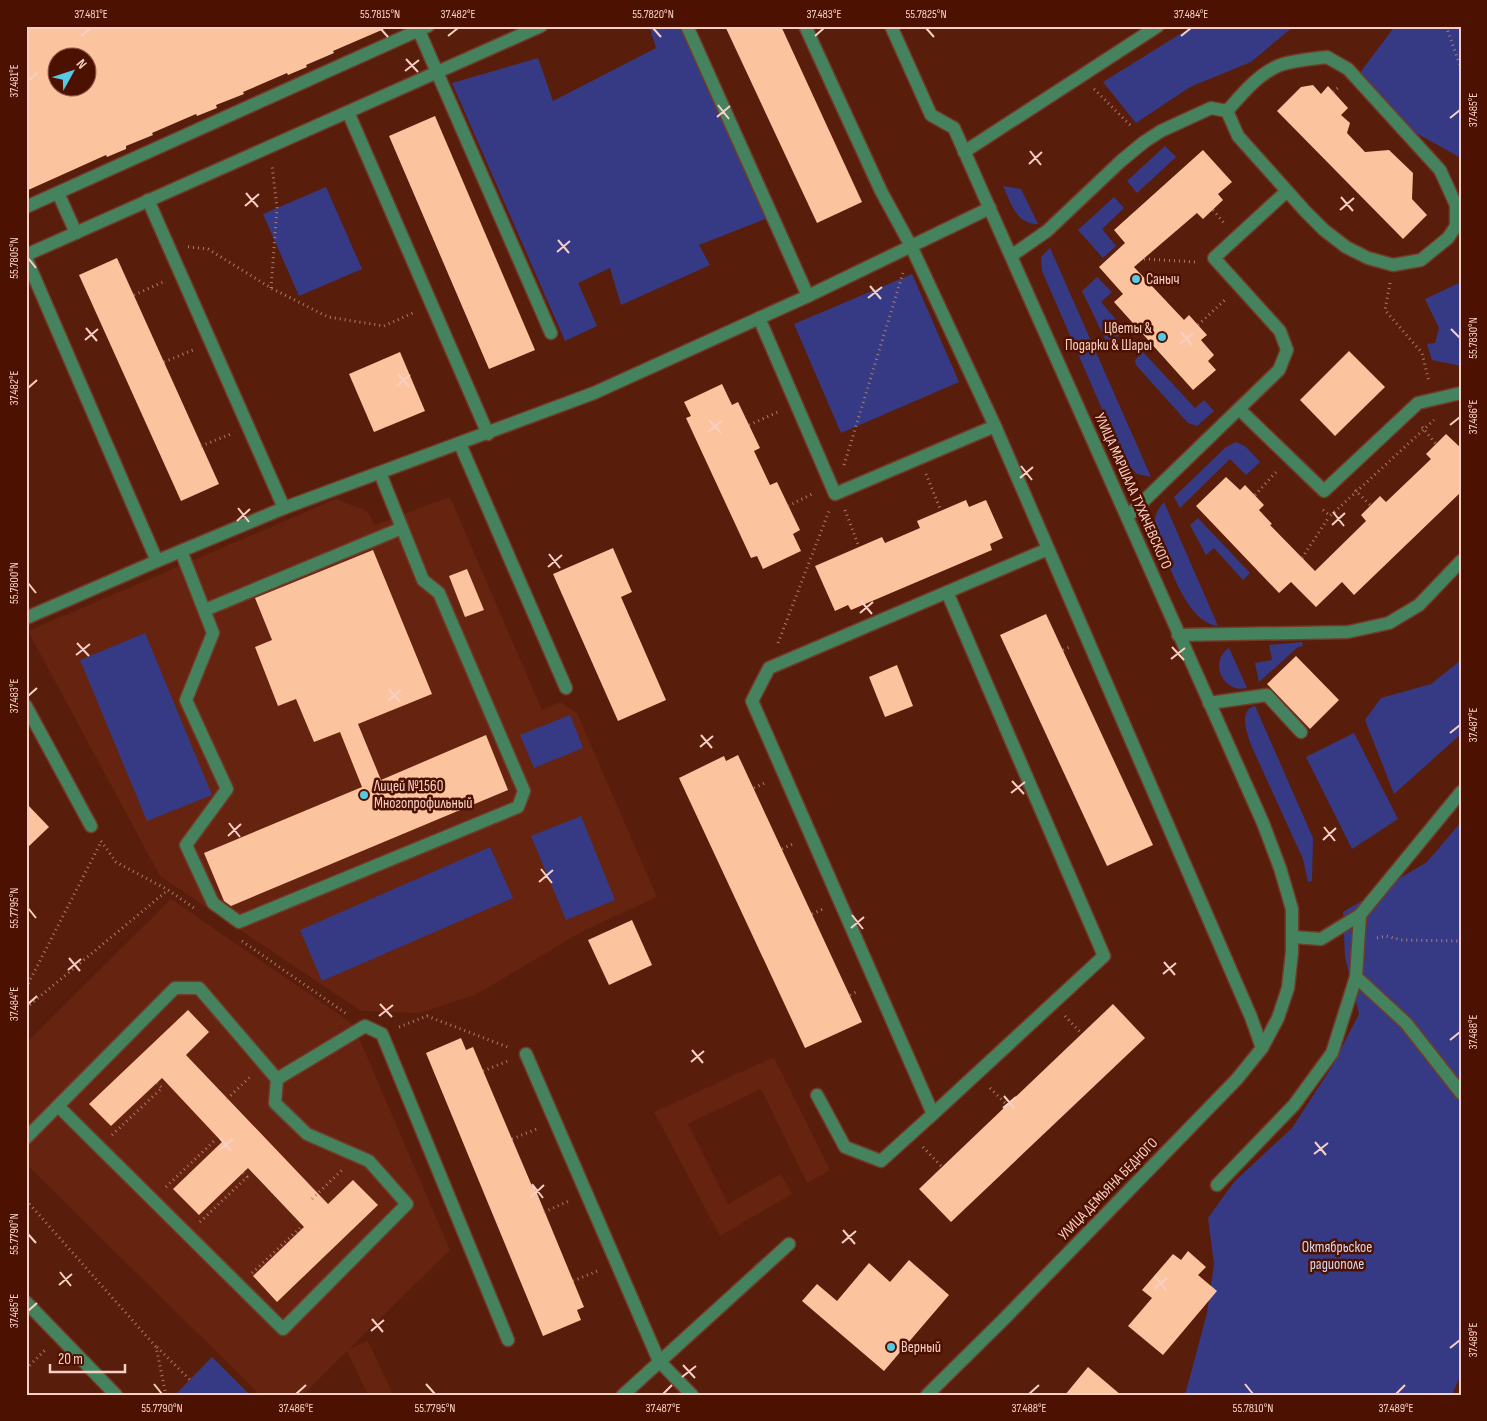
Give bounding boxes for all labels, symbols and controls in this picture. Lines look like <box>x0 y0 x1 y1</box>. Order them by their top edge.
text: 37.481°E <box>74 7 108 22</box>
text: 55.7815°N <box>360 7 400 22</box>
text: 37.482°E <box>441 7 476 22</box>
text: 55.7820°N <box>632 7 674 22</box>
text: 37.483°E <box>807 7 841 22</box>
text: 55.7825°N <box>905 7 947 22</box>
text: 37.484°E <box>1174 7 1208 22</box>
north arrow <box>48 48 98 98</box>
text: N <box>73 56 90 72</box>
text: 37.481°E <box>7 64 22 98</box>
text: 37.485°E <box>1466 93 1481 127</box>
text: 55.7805°N <box>7 237 22 279</box>
place label: Саныч <box>1146 270 1180 289</box>
marker: Саныч <box>1130 273 1142 285</box>
text: 55.7830°N <box>1466 317 1481 359</box>
place label: Цветы & Подарки & Шары <box>1065 319 1152 355</box>
marker: Цветы & Подарки & Шары <box>1156 331 1168 343</box>
text: 37.482°E <box>7 370 22 405</box>
text: 37.486°E <box>1466 399 1481 435</box>
street label: УЛИЦА МАРШАЛА ТУХАЧЕВСКОГО <box>1090 410 1176 572</box>
text: 55.7800°N <box>7 562 22 604</box>
text: 37.483°E <box>7 679 22 713</box>
text: 37.487°E <box>1466 707 1481 743</box>
place label: Лицей №1560 Многопрофильный <box>373 777 473 813</box>
marker: Лицей №1560 Многопрофильный <box>358 789 370 801</box>
text: 55.7795°N <box>7 888 22 928</box>
text: 37.484°E <box>7 987 22 1021</box>
text: 37.488°E <box>1466 1015 1481 1049</box>
street label: УЛИЦА ДЕМЬЯНА БЕДНОГО <box>1054 1134 1162 1244</box>
text: 55.7790°N <box>7 1213 22 1255</box>
park label: Октябрьское радиополе <box>1302 1238 1372 1274</box>
text: 37.485°E <box>7 1294 22 1328</box>
text: 37.489°E <box>1466 1322 1481 1358</box>
place label: Верный <box>901 1338 941 1357</box>
scale bar <box>50 1341 125 1373</box>
marker: Верный <box>885 1341 897 1353</box>
text: 20 m <box>58 1350 83 1369</box>
text: 55.7790°N <box>141 1401 183 1416</box>
text: 37.486°E <box>278 1401 314 1416</box>
text: 55.7795°N <box>415 1401 455 1416</box>
text: 37.487°E <box>645 1401 681 1416</box>
text: 37.488°E <box>1012 1401 1046 1416</box>
text: 55.7810°N <box>1233 1401 1273 1416</box>
text: 37.489°E <box>1378 1401 1414 1416</box>

